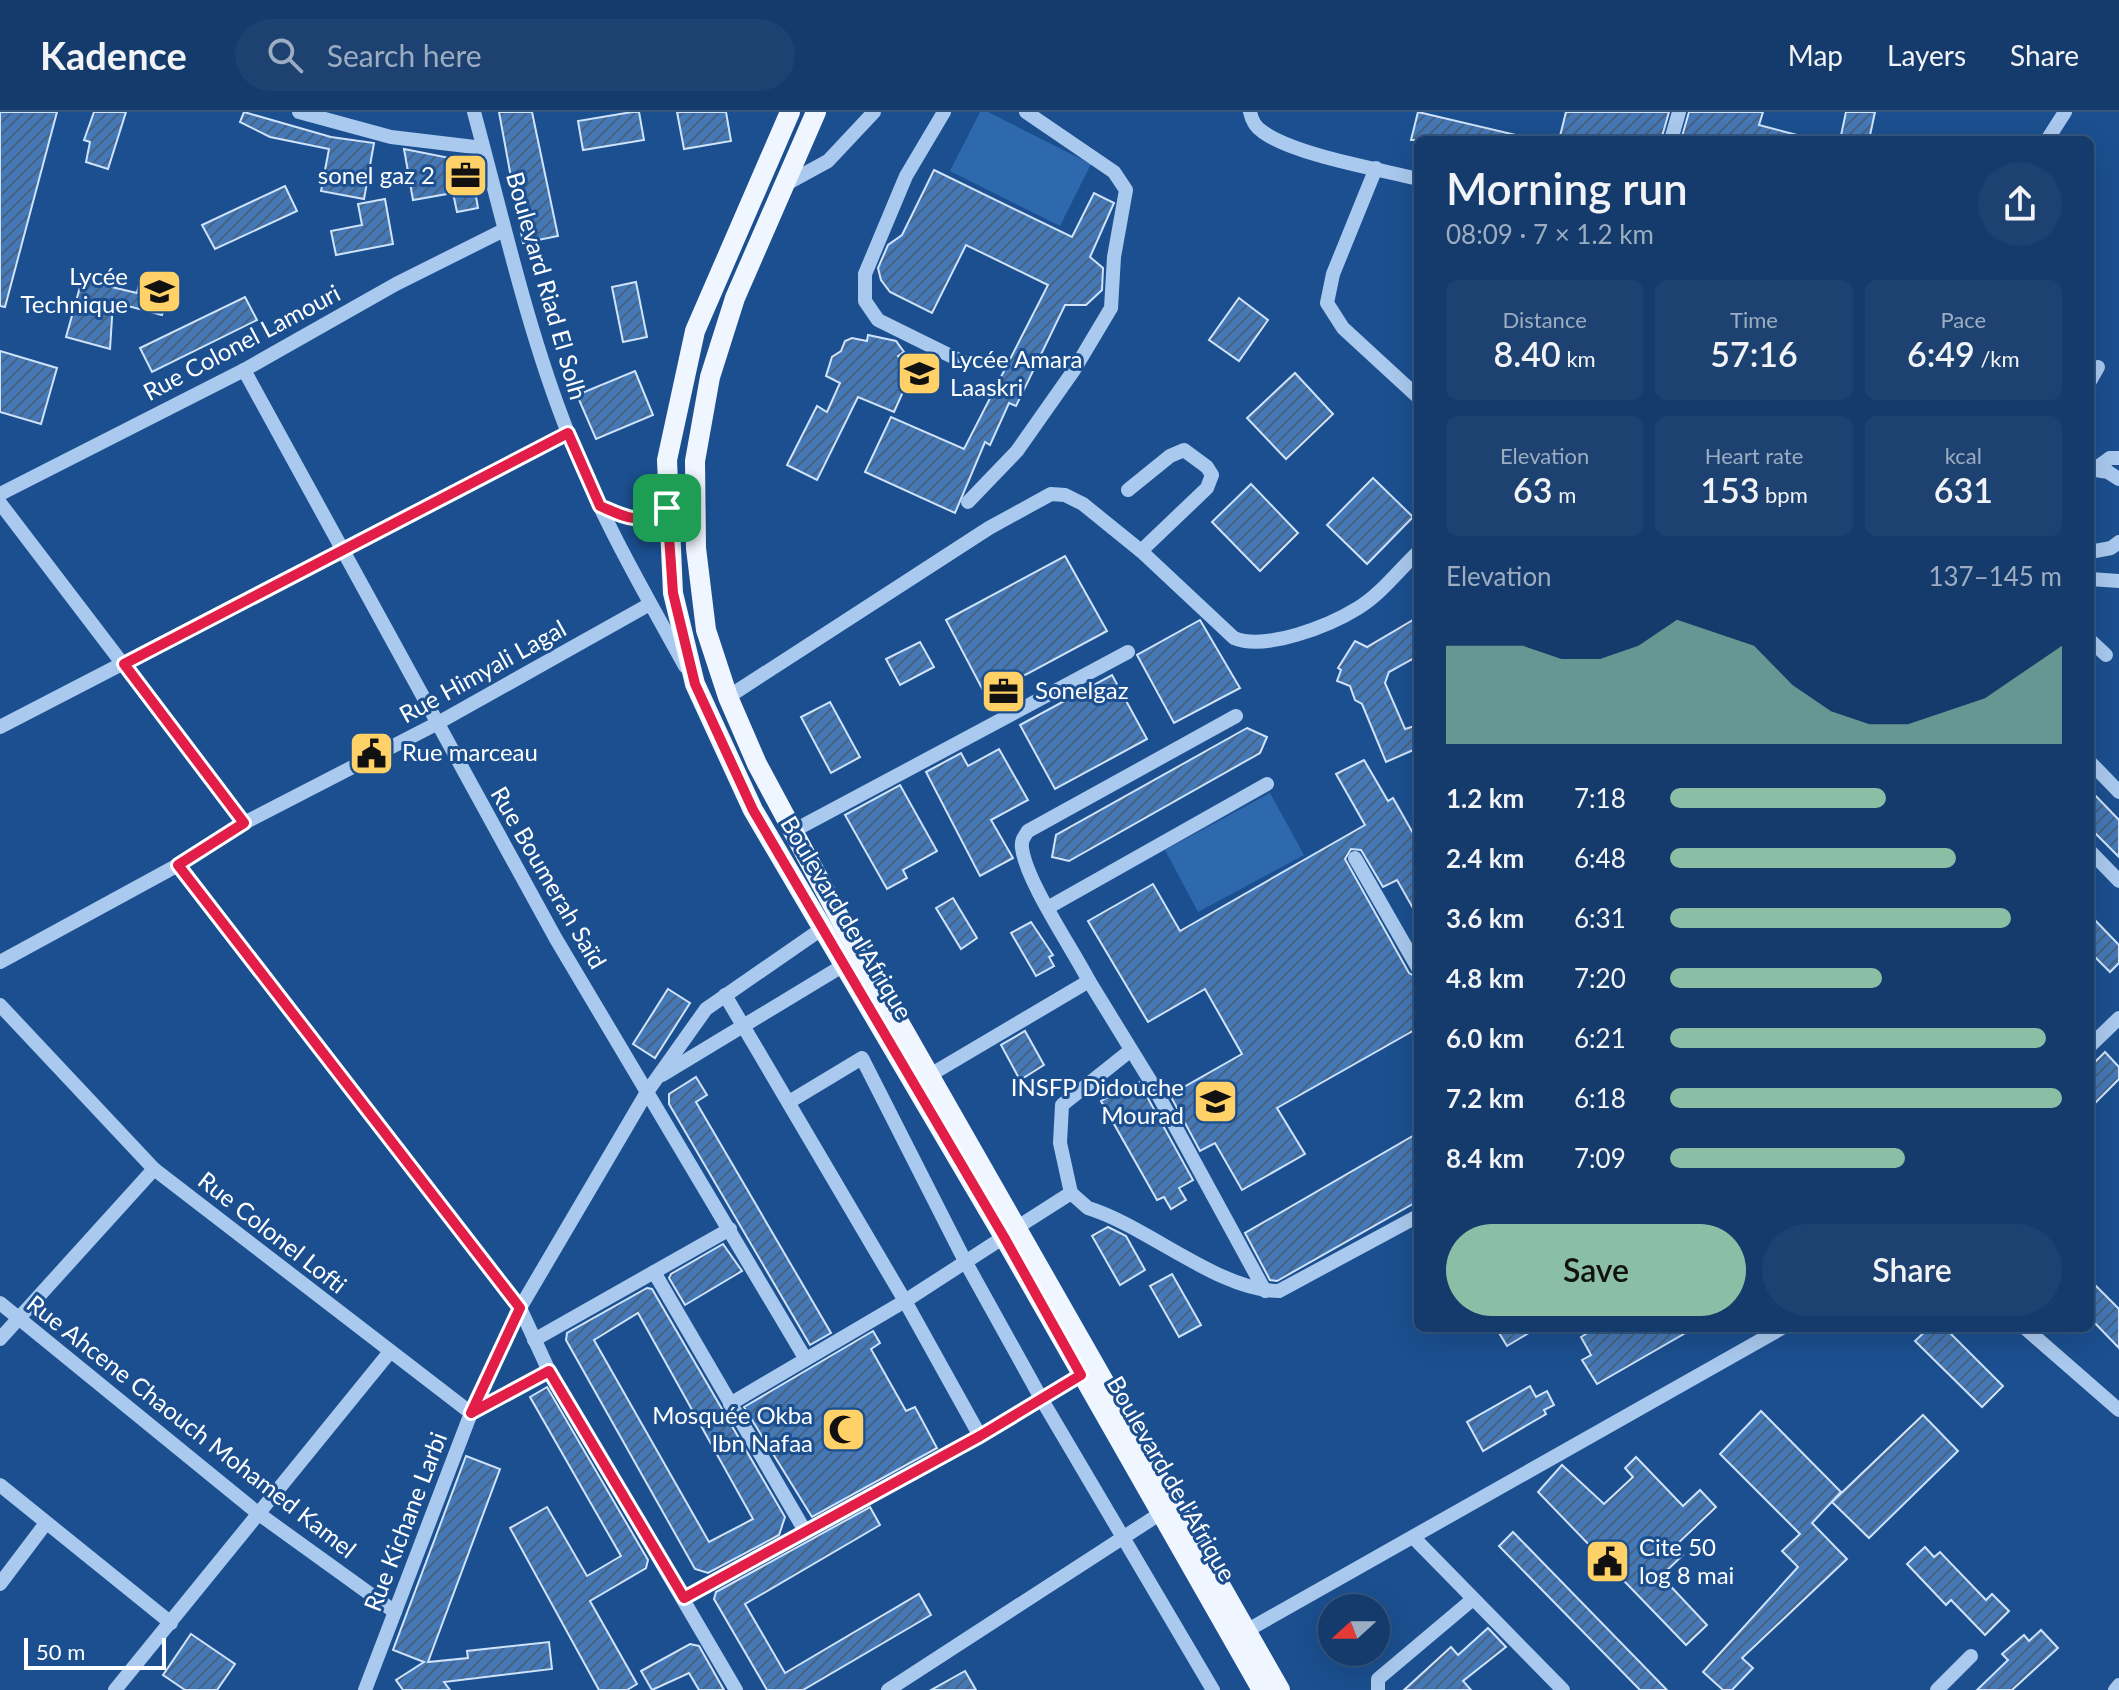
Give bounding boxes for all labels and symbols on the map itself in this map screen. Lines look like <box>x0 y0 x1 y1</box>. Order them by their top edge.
office icon: sonel gaz 2 <box>442 152 490 200</box>
place label: sonel gaz 2 <box>318 160 435 189</box>
street label: Boulevard Riad El Solh <box>501 168 594 403</box>
place label: Lycée Technique <box>21 261 128 318</box>
school or university icon: Lycée Technique <box>135 267 183 315</box>
street label: Rue Colonel Lamouri <box>138 278 345 406</box>
place label: Lycée Amara Laaskri <box>950 344 1082 401</box>
school or university icon: Lycée Amara Laaskri <box>895 350 943 398</box>
pin <box>633 474 701 542</box>
street label: Rue Himyali Lagal <box>394 613 571 728</box>
office icon: Sonelgaz <box>980 667 1028 715</box>
place label: Sonelgaz <box>1035 675 1129 704</box>
public building icon: Rue marceau <box>347 729 395 777</box>
place label: Rue marceau <box>402 737 538 766</box>
street label: Rue Boumerah Saïd <box>485 781 613 973</box>
street label: Boulevard de l'Afrique <box>775 810 919 1024</box>
place label: INSFP Didouche Mourad <box>1011 1072 1184 1129</box>
school or university icon: INSFP Didouche Mourad <box>1191 1078 1239 1126</box>
street label: Rue Colonel Lofti <box>193 1165 353 1299</box>
street label: Rue Ahcene Chaouch Mohamed Kamel <box>22 1288 362 1563</box>
street label: Boulevard de l'Afrique <box>1102 1371 1243 1586</box>
place label: Mosquée Okba Ibn Nafaa <box>652 1400 813 1457</box>
mosque icon: Mosquée Okba Ibn Nafaa <box>820 1406 868 1454</box>
street label: Rue Kichane Larbi <box>357 1428 452 1615</box>
place label: Cite 50 log 8 mai <box>1639 1532 1734 1589</box>
public building icon: Cite 50 log 8 mai <box>1584 1538 1632 1586</box>
north arrow <box>1318 1594 1390 1666</box>
scale bar <box>24 1634 166 1670</box>

